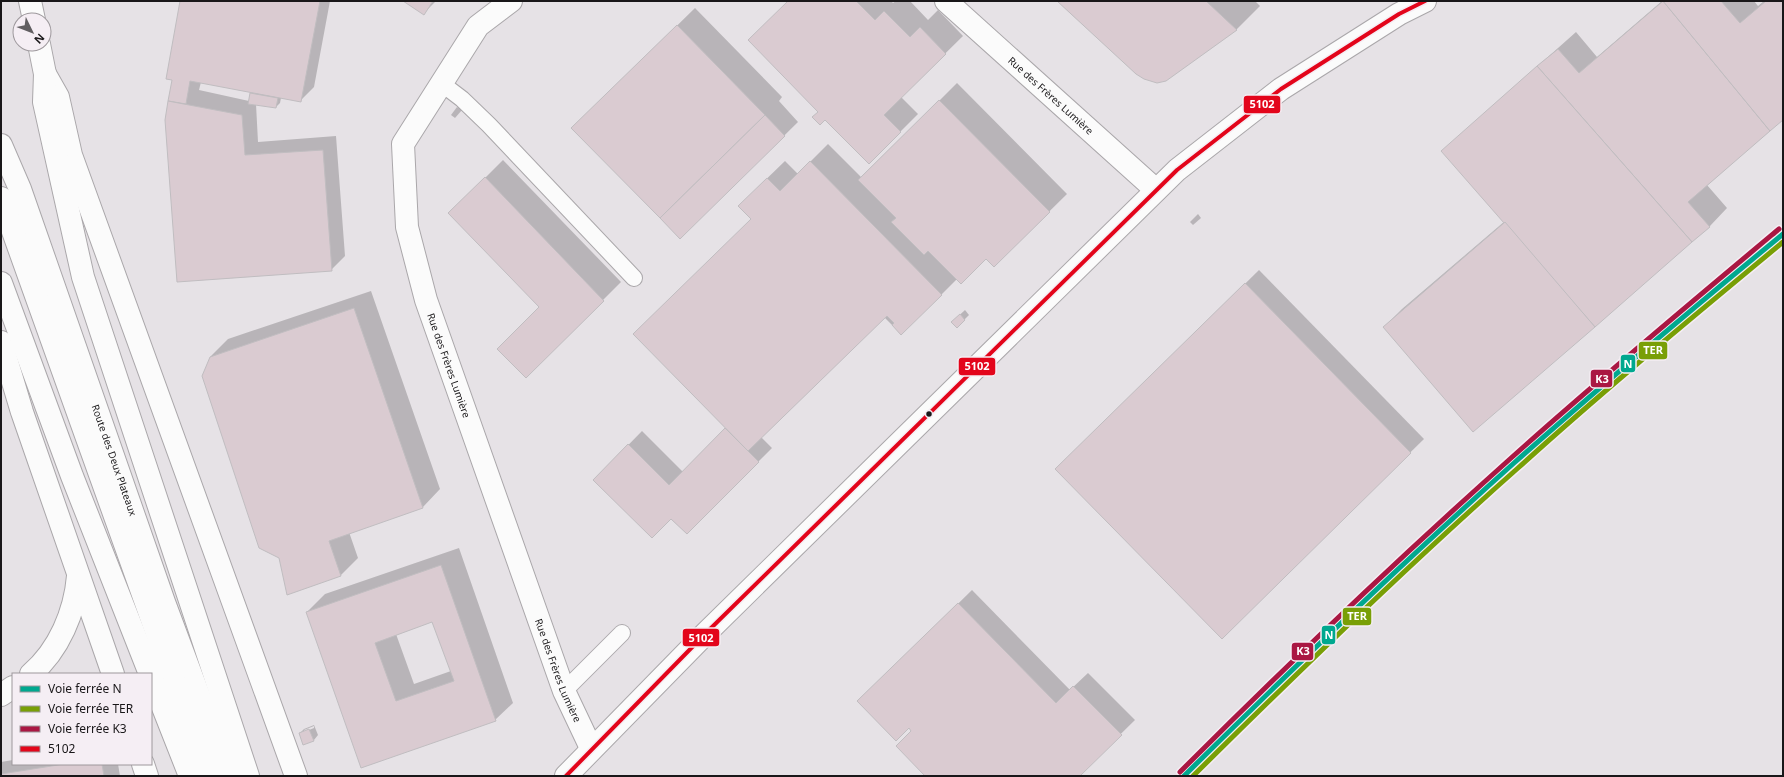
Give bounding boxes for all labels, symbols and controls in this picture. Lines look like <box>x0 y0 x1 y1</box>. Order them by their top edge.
north arrow <box>12 12 52 52</box>
text: N <box>31 31 48 48</box>
street label: Rue des Frères Lumière <box>1005 53 1097 138</box>
line badge: 5102 <box>1243 95 1281 114</box>
text: 5102 <box>1249 96 1275 111</box>
street label: Rue des Frères Lumière <box>424 311 474 420</box>
line badge: TER <box>1638 341 1668 360</box>
text: TER <box>1643 342 1664 357</box>
line badge: N <box>1620 354 1636 373</box>
text: N <box>1624 356 1632 371</box>
line badge: 5102 <box>958 357 996 376</box>
text: 5102 <box>964 358 990 373</box>
line badge: K3 <box>1590 369 1613 388</box>
text: K3 <box>1595 371 1609 386</box>
street label: Route des Deux Plateaux <box>89 402 141 518</box>
unlabelled marker <box>924 409 934 419</box>
line badge: TER <box>1342 607 1372 626</box>
text: TER <box>1347 608 1368 623</box>
street label: Rue des Frères Lumière <box>532 617 585 725</box>
line badge: N <box>1321 625 1336 645</box>
text: N <box>1325 627 1333 642</box>
line badge: 5102 <box>682 628 720 647</box>
text: 5102 <box>688 630 714 645</box>
line badge: K3 <box>1291 642 1314 661</box>
text: K3 <box>1296 643 1310 658</box>
legend <box>12 673 152 765</box>
text: Voie ferrée N <box>48 680 122 697</box>
text: Voie ferrée TER <box>48 700 134 717</box>
text: Voie ferrée K3 <box>48 720 127 737</box>
text: 5102 <box>48 740 76 757</box>

